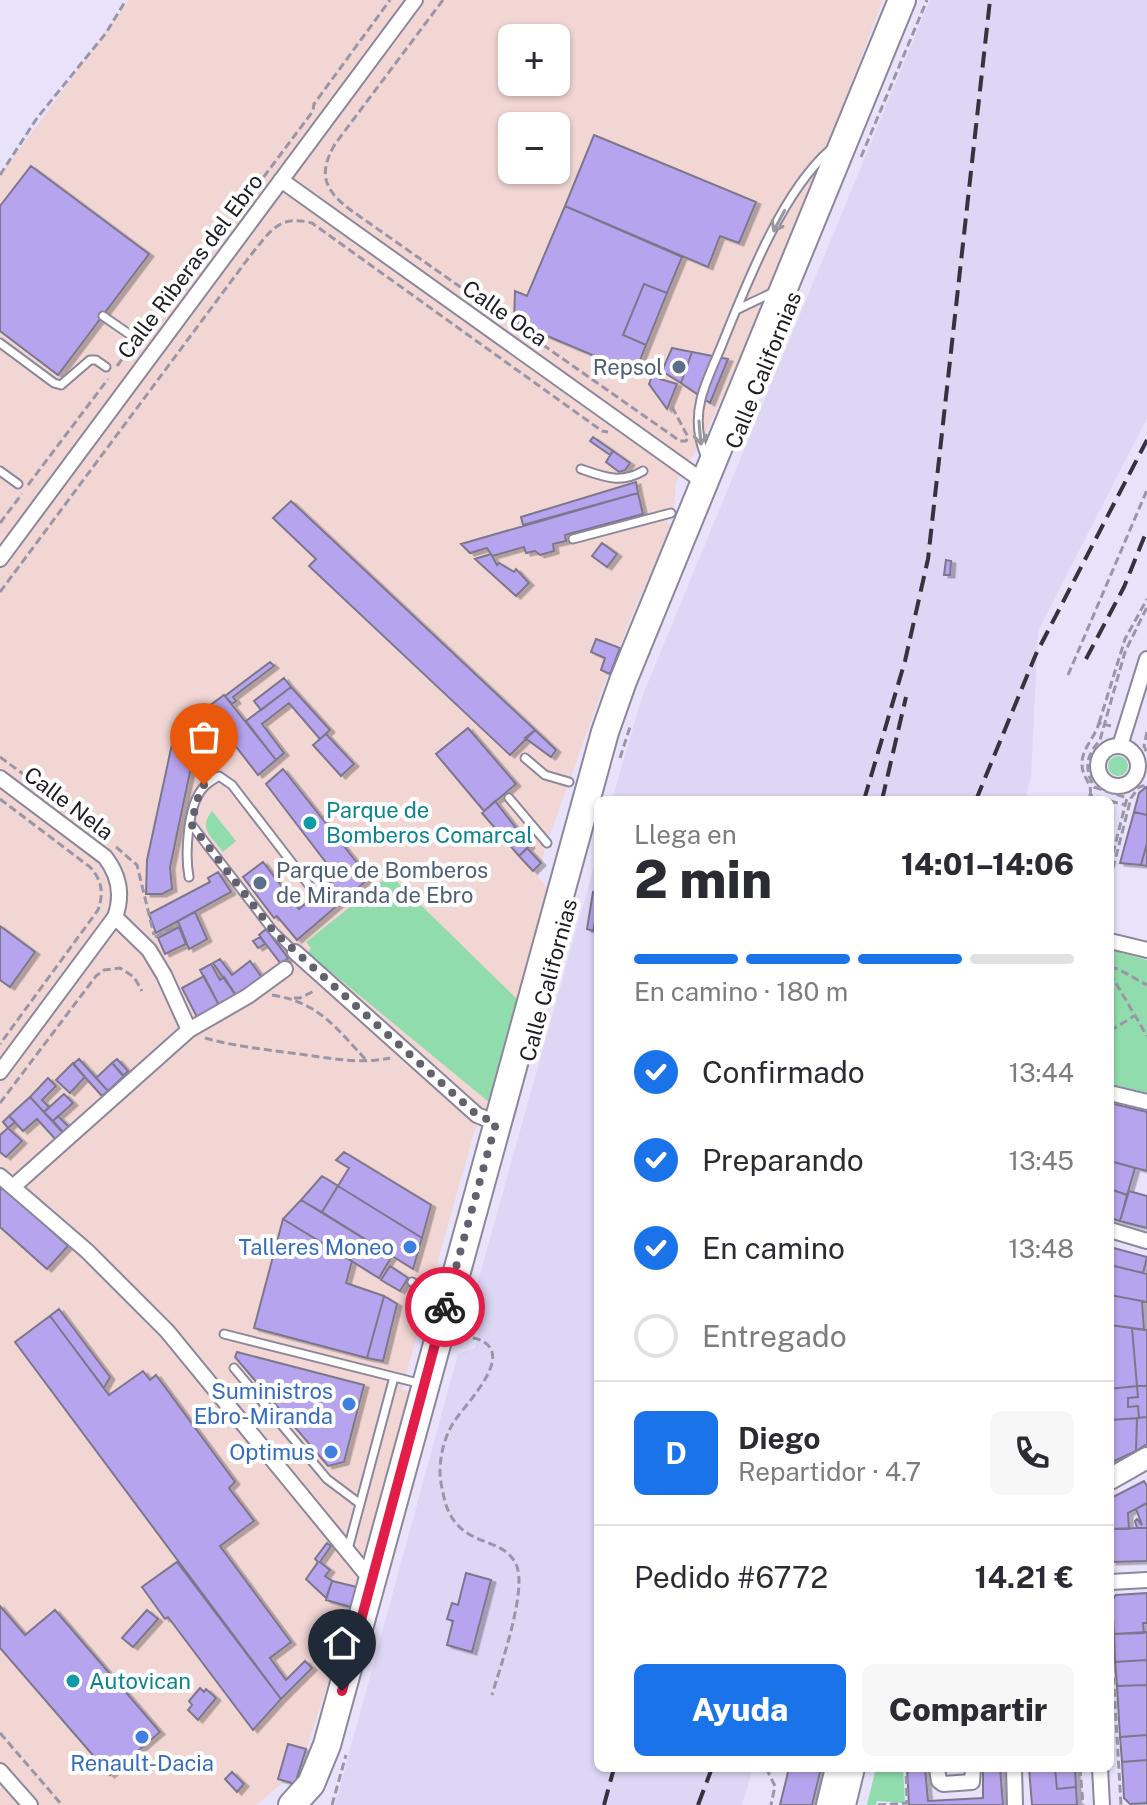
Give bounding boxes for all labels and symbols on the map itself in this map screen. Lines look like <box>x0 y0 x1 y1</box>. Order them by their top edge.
street label: Calle Riberas del Ebro <box>112 169 268 363</box>
one-way arrow <box>770 208 786 232</box>
street label: Calle Oca <box>458 274 552 352</box>
street label: Calle Californias <box>720 288 806 452</box>
place label: Repsol <box>593 354 663 380</box>
marker: Repsol <box>670 358 688 376</box>
one-way arrow <box>692 419 707 446</box>
pin <box>170 703 238 785</box>
street label: Calle Nela <box>19 761 119 845</box>
place label: Parque de Bomberos Comarcal <box>326 797 533 848</box>
marker: Parque de Bomberos Comarcal <box>301 814 319 832</box>
place label: Parque de Bomberos de Miranda de Ebro <box>276 857 488 908</box>
marker: Parque de Bomberos de Miranda de Ebro <box>251 874 269 892</box>
street label: Calle Californias <box>514 896 582 1064</box>
place label: Talleres Moneo <box>239 1234 394 1260</box>
marker: Talleres Moneo <box>401 1238 419 1256</box>
courier <box>405 1267 485 1347</box>
place label: Suministros Ebro-Miranda <box>194 1378 333 1429</box>
marker: Suministros Ebro-Miranda <box>340 1395 358 1413</box>
place label: Optimus <box>229 1439 315 1465</box>
marker: Optimus <box>322 1443 340 1461</box>
pin <box>308 1609 376 1691</box>
place label: Autovican <box>89 1668 191 1694</box>
marker: Autovican <box>64 1672 82 1690</box>
marker: Renault-Dacia <box>133 1728 151 1746</box>
place label: Renault-Dacia <box>70 1750 214 1776</box>

